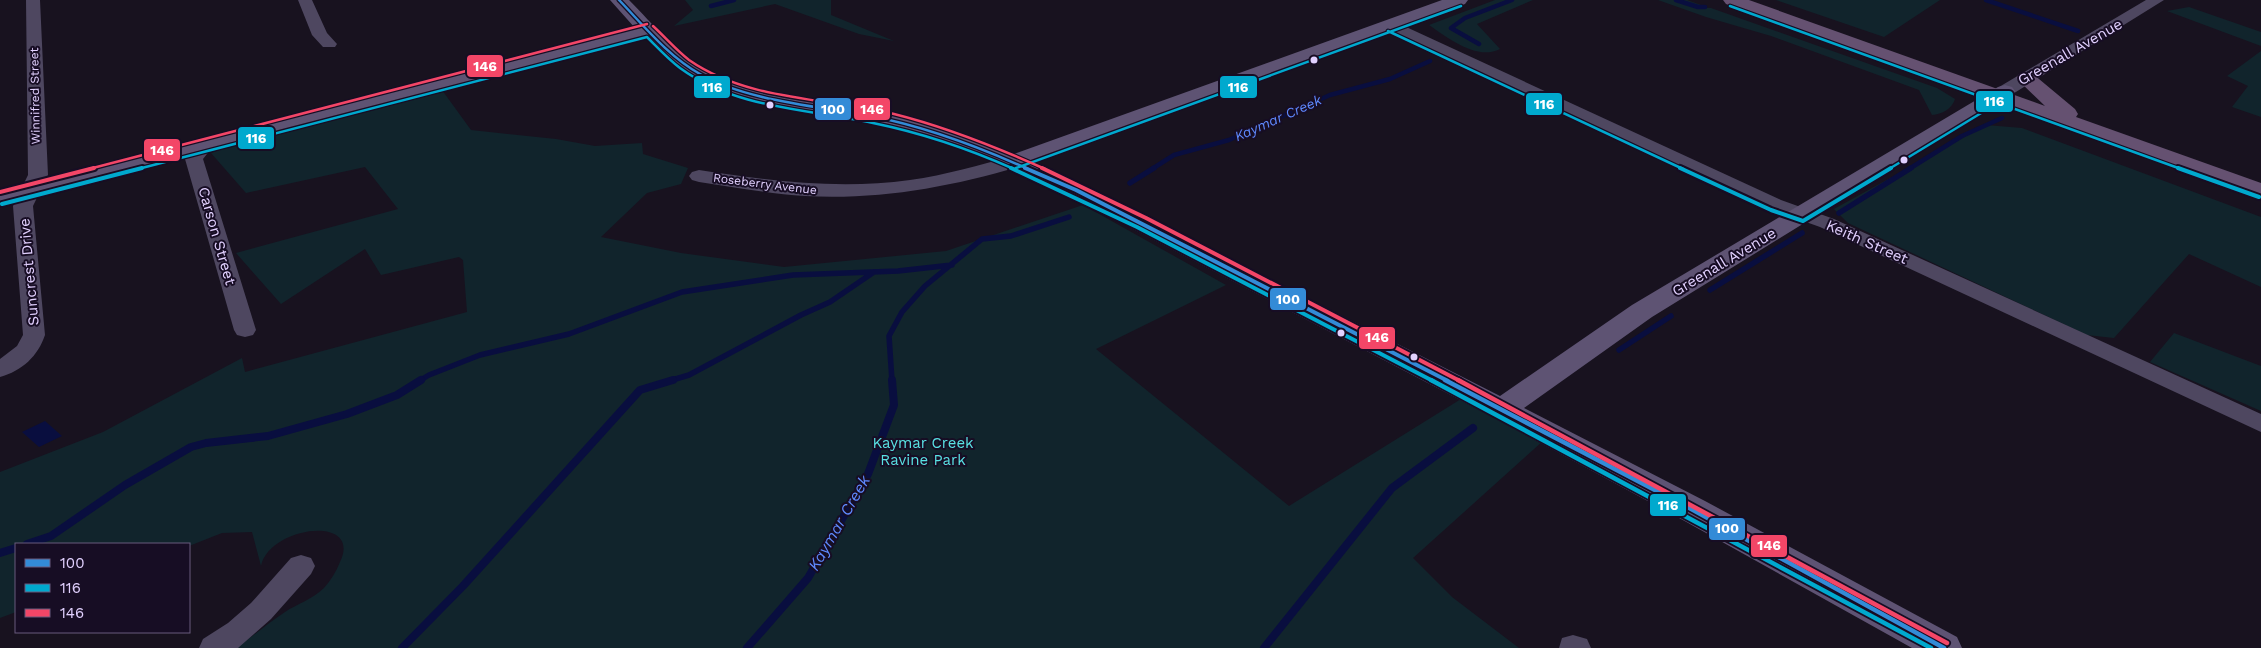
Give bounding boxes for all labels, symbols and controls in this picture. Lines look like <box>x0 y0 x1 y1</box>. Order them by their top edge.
street label: Greenall Avenue <box>2014 15 2126 89</box>
street label: Winnifred Street <box>27 47 43 145</box>
line badge: 146 <box>466 54 504 78</box>
unlabelled marker <box>1309 55 1319 65</box>
text: 146 <box>473 58 497 74</box>
line badge: 116 <box>693 75 731 99</box>
line badge: 116 <box>1219 75 1258 99</box>
text: 116 <box>702 79 723 95</box>
text: 116 <box>1228 79 1249 95</box>
line badge: 116 <box>1975 90 2014 113</box>
water label: Kaymar Creek <box>1232 91 1324 144</box>
line badge: 116 <box>1525 92 1563 116</box>
text: 116 <box>1984 93 2005 109</box>
text: 116 <box>1534 96 1555 112</box>
line badge: 100 <box>814 97 852 121</box>
line badge: 146 <box>853 97 891 121</box>
unlabelled marker <box>765 100 775 110</box>
text: 100 <box>821 101 845 117</box>
text: 146 <box>860 101 884 117</box>
line badge: 116 <box>237 126 275 150</box>
text: 116 <box>246 130 267 146</box>
line badge: 146 <box>143 138 181 162</box>
text: 146 <box>150 142 174 158</box>
unlabelled marker <box>1899 155 1909 165</box>
street label: Roseberry Avenue <box>712 171 818 197</box>
street label: Carson Street <box>194 185 240 288</box>
street label: Keith Street <box>1823 216 1911 268</box>
street label: Suncrest Drive <box>15 218 43 326</box>
street label: Greenall Avenue <box>1669 224 1779 300</box>
line badge: 100 <box>1269 287 1307 311</box>
text: 100 <box>1276 291 1300 307</box>
line badge: 146 <box>1358 326 1396 350</box>
unlabelled marker <box>1336 328 1346 338</box>
text: 146 <box>1365 329 1389 345</box>
unlabelled marker <box>1409 352 1419 362</box>
park label: Kaymar Creek Ravine Park <box>872 434 974 469</box>
water label: Kaymar Creek <box>804 471 875 574</box>
line badge: 116 <box>1649 493 1687 517</box>
text: 116 <box>1658 497 1679 513</box>
line badge: 100 <box>1708 517 1746 541</box>
text: 100 <box>1715 520 1739 536</box>
line badge: 146 <box>1750 534 1788 558</box>
text: 146 <box>1757 537 1781 553</box>
legend <box>15 543 190 633</box>
text: 100 <box>60 554 85 572</box>
text: 116 <box>60 579 81 597</box>
text: 146 <box>60 604 84 622</box>

